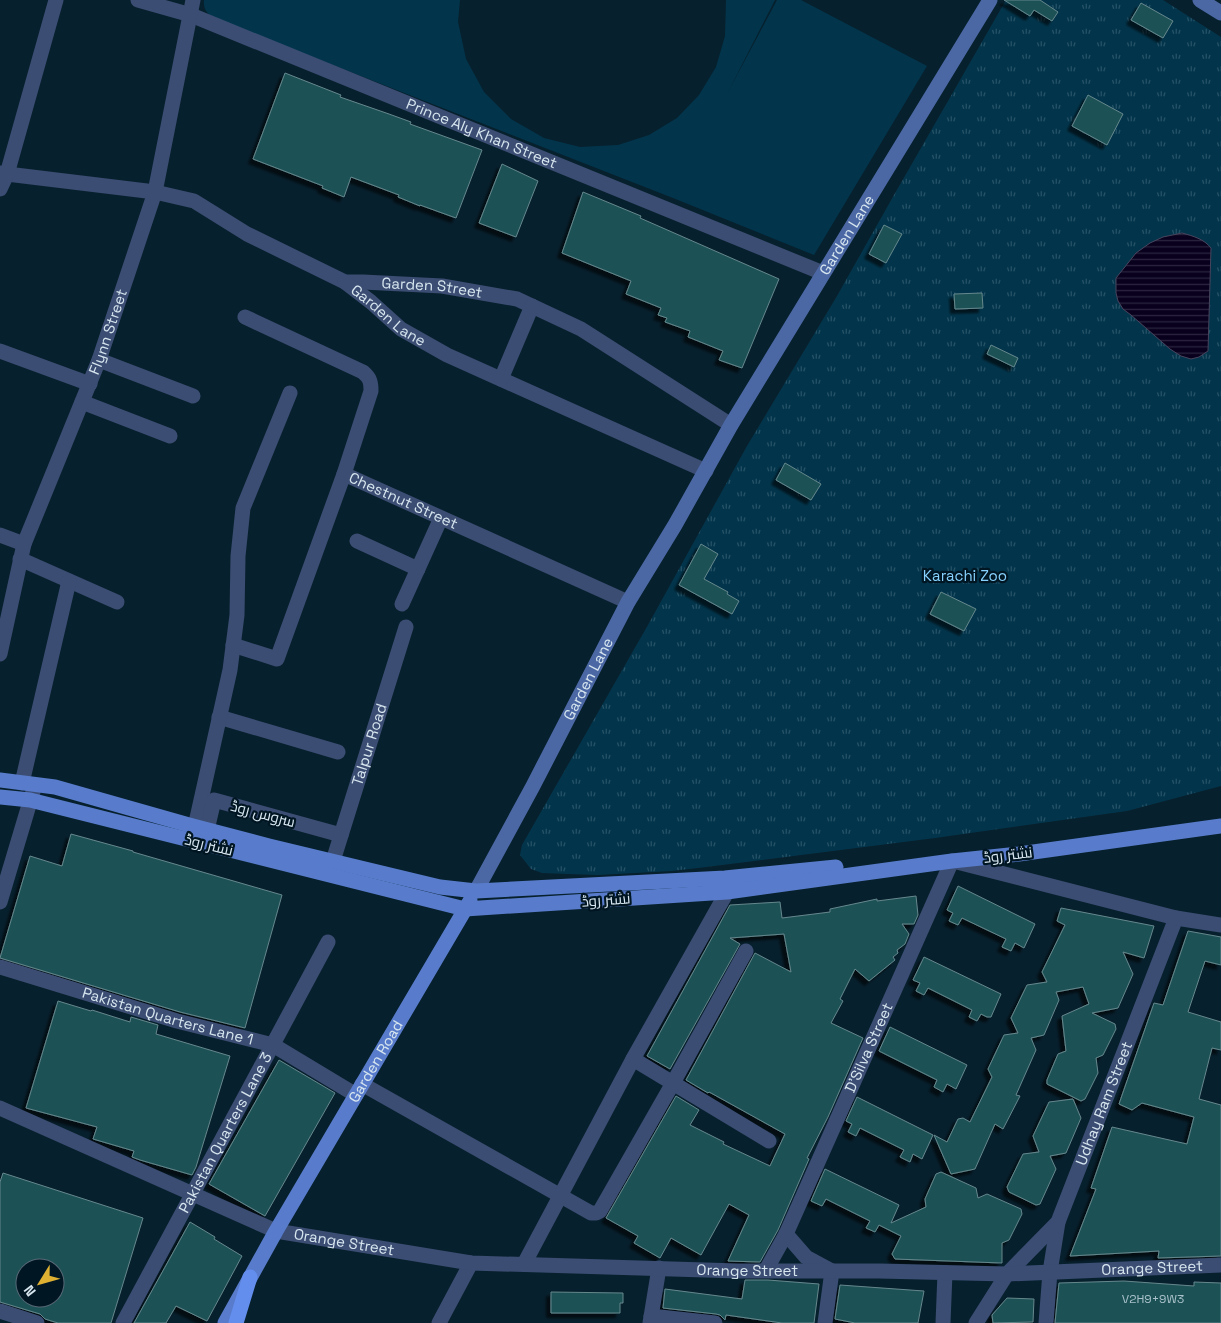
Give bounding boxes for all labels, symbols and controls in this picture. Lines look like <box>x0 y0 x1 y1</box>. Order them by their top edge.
street label: Prince Aly Khan Street <box>404 94 560 172</box>
street label: Garden Lane <box>815 191 878 278</box>
street label: Garden Street <box>381 273 484 302</box>
street label: Garden Lane <box>347 280 430 350</box>
street label: Flynn Street <box>84 286 131 377</box>
street label: Chestnut Street <box>346 468 461 533</box>
park label: Karachi Zoo <box>923 566 1007 585</box>
street label: Garden Lane <box>559 634 617 723</box>
street label: Talpur Road <box>347 701 391 788</box>
street label: سروس روڈ <box>228 796 298 832</box>
street label: نشتر روڈ <box>183 829 235 860</box>
street label: نشتر روڈ <box>982 842 1033 867</box>
street label: نشتر روڈ <box>581 888 631 911</box>
street label: Pakistan Quarters Lane 1 <box>80 983 256 1049</box>
street label: D'Silva Street <box>840 1000 897 1095</box>
street label: Garden Road <box>344 1016 407 1106</box>
street label: Udhay Ram Street <box>1071 1039 1136 1168</box>
street label: Pakistan Quarters Lane 3 <box>174 1049 276 1216</box>
street label: Orange Street <box>293 1224 396 1259</box>
street label: Orange Street <box>1101 1256 1203 1279</box>
north arrow <box>15 1258 65 1308</box>
street label: Orange Street <box>696 1260 798 1280</box>
text: N <box>20 1282 40 1300</box>
house number: V2H9+9W3 <box>1122 1291 1184 1307</box>

